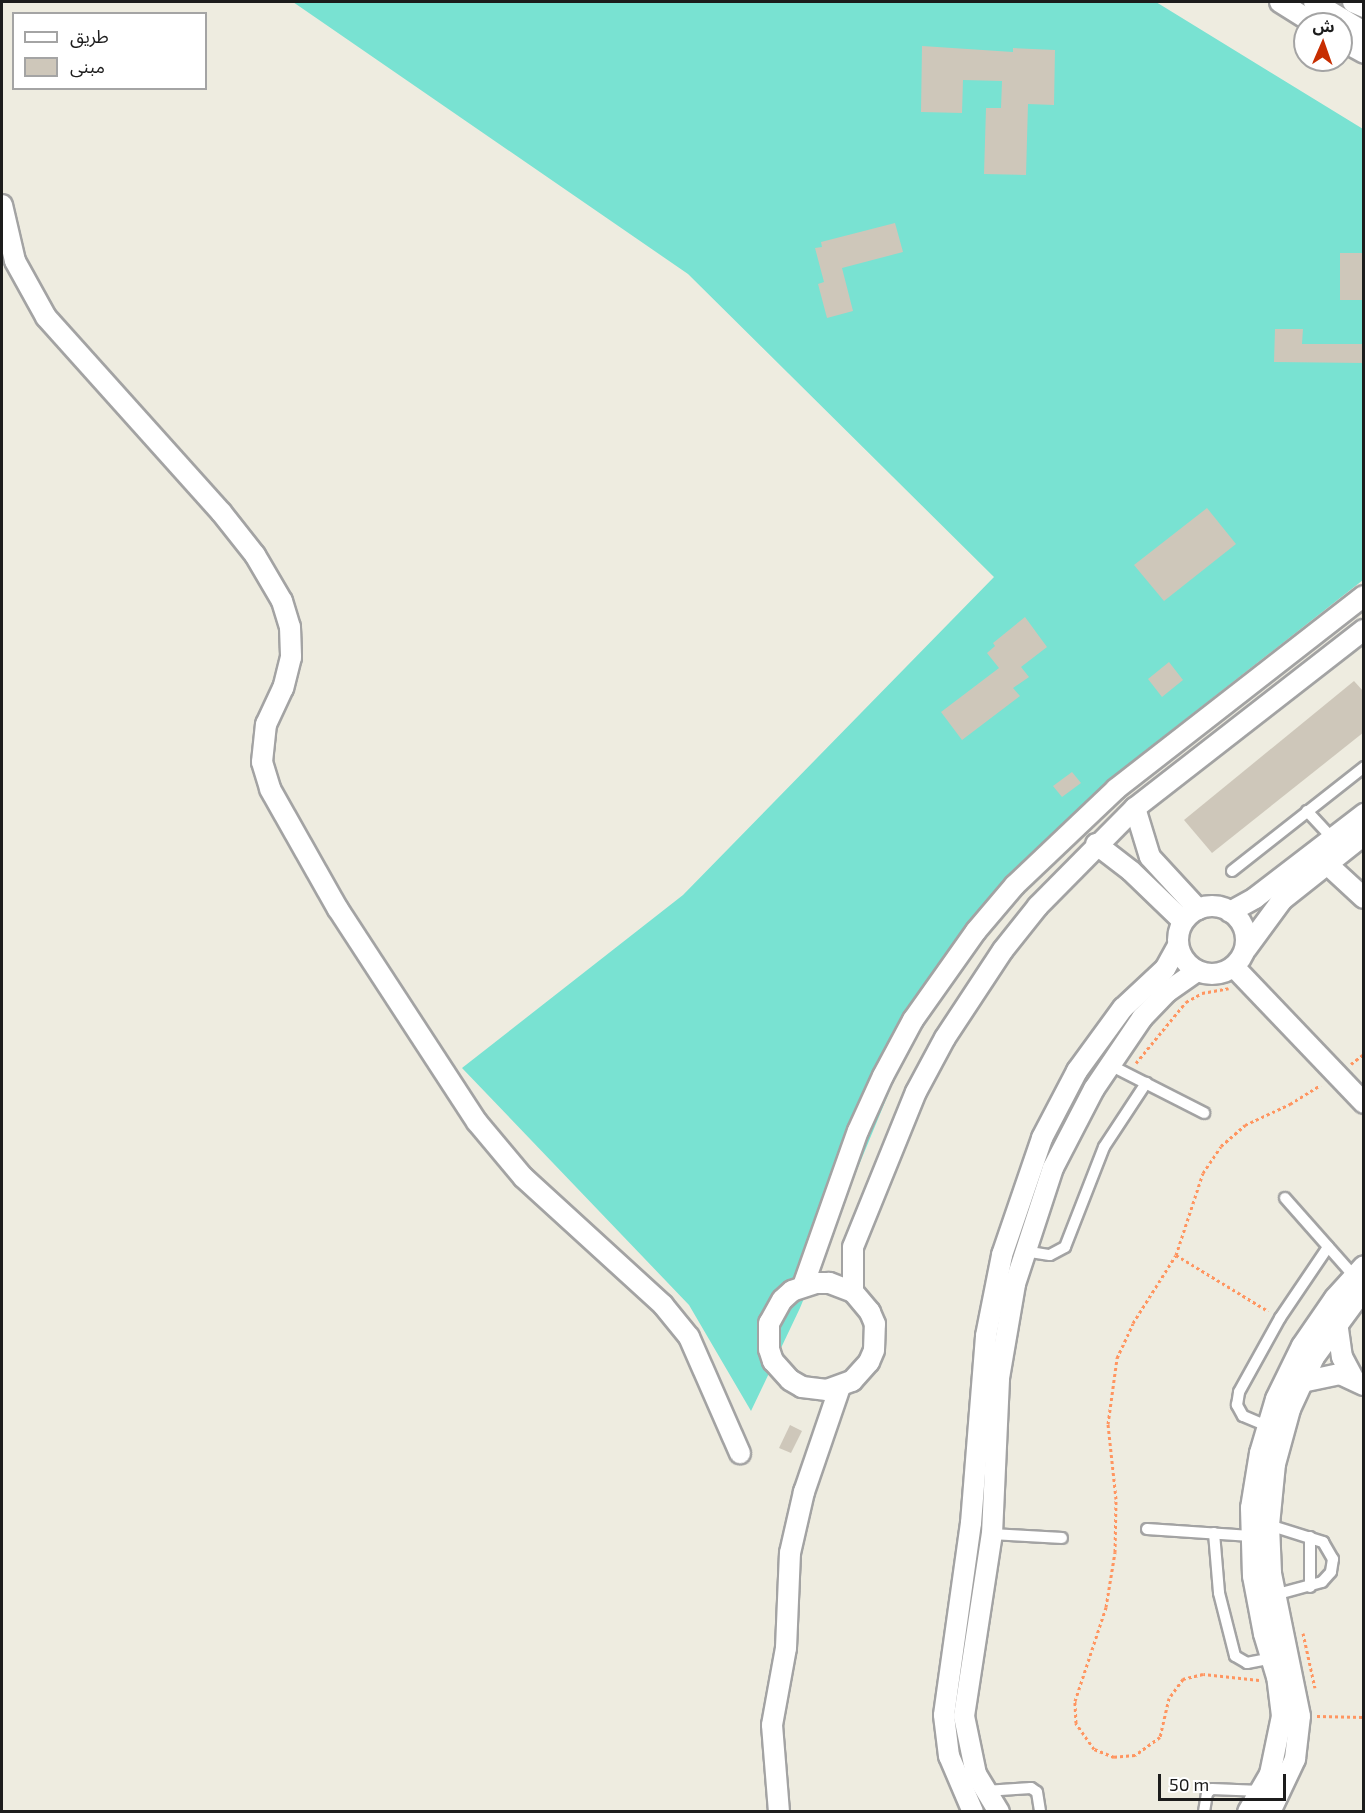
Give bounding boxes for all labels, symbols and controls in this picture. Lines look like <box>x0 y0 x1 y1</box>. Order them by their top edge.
legend <box>12 12 207 90</box>
north arrow <box>1293 12 1353 72</box>
text: ش <box>1312 16 1335 35</box>
text: طريق <box>70 25 109 47</box>
text: مبنى <box>70 55 105 77</box>
scale bar <box>1161 1762 1288 1800</box>
text: 50 m <box>1169 1773 1209 1795</box>

